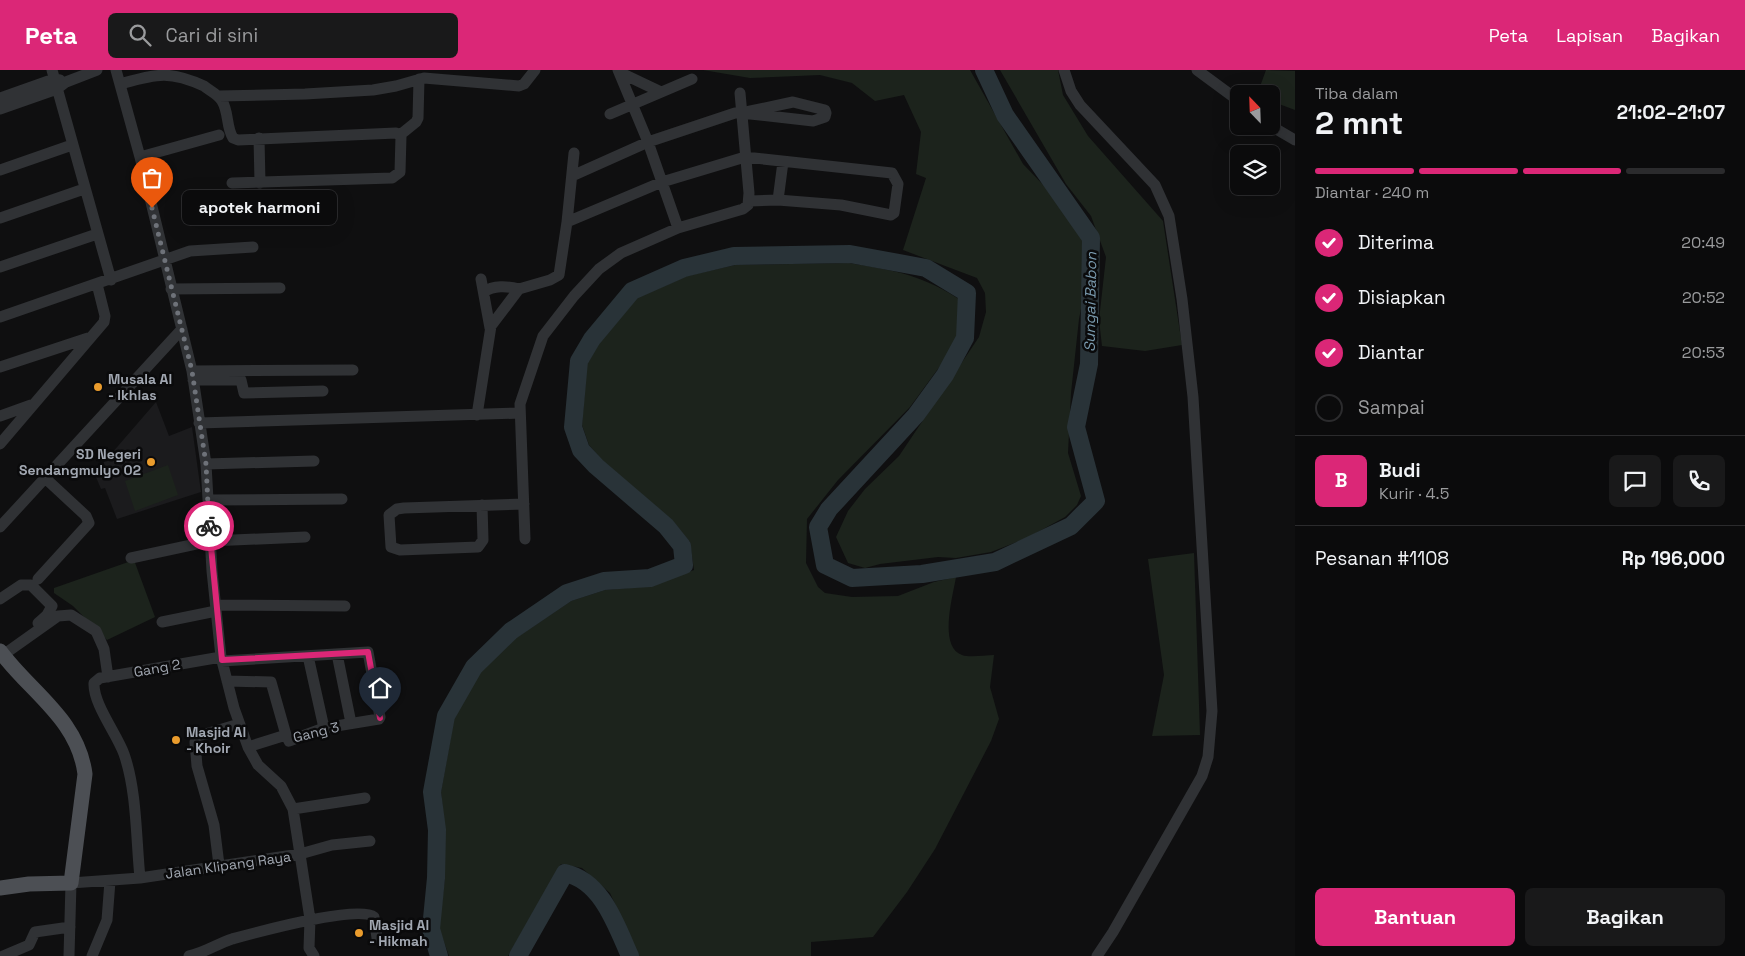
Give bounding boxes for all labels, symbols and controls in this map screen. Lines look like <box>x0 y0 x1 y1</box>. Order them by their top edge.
search box <box>108 13 458 58</box>
text: Peta <box>25 20 78 51</box>
icon: search <box>126 21 154 49</box>
text: Cari di sini <box>166 23 258 48</box>
text: Peta <box>1489 24 1528 47</box>
text: Lapisan <box>1556 24 1623 47</box>
text: Bagikan <box>1651 24 1720 47</box>
text: Tiba dalam <box>1315 83 1398 104</box>
north arrow <box>1230 85 1280 135</box>
map controls <box>1230 85 1280 195</box>
text: 21:02–21:07 <box>1617 100 1725 125</box>
text: 2 mnt <box>1315 103 1403 143</box>
button: layers <box>1230 145 1280 195</box>
pin <box>131 157 173 208</box>
icon: bag <box>138 164 166 192</box>
text: Diantar · 240 m <box>1315 182 1429 203</box>
callout: apotek harmoni <box>182 190 337 226</box>
text: apotek harmoni <box>199 197 320 218</box>
icon: check <box>1315 229 1343 257</box>
text: Diterima <box>1358 230 1434 255</box>
text: 20:49 <box>1681 232 1725 253</box>
water label: Sungai Babon <box>1080 251 1100 352</box>
icon: check <box>1315 284 1343 312</box>
text: Disiapkan <box>1358 285 1446 310</box>
text: 20:52 <box>1682 287 1725 308</box>
icon: check <box>1315 339 1343 367</box>
text: Diantar <box>1358 340 1424 365</box>
text: 20:53 <box>1682 342 1725 363</box>
place label: Musala Al - Ikhlas <box>108 370 172 404</box>
marker: Musala Al - Ikhlas <box>92 381 104 393</box>
text: Sampai <box>1358 395 1425 420</box>
place label: SD Negeri Sendangmulyo 02 <box>19 445 141 479</box>
button: chat <box>1609 455 1661 507</box>
button: phone <box>1673 455 1725 507</box>
marker: SD Negeri Sendangmulyo 02 <box>145 456 157 468</box>
text: Budi <box>1379 458 1421 483</box>
text: B <box>1335 468 1347 493</box>
text: Kurir · 4.5 <box>1379 483 1449 504</box>
courier <box>184 501 234 551</box>
icon: bike <box>195 512 223 540</box>
text: Pesanan #1108 <box>1315 546 1449 571</box>
text: Rp 196,000 <box>1622 546 1725 571</box>
street label: Gang 2 <box>132 655 182 681</box>
pin <box>359 667 401 718</box>
icon: home <box>366 674 394 702</box>
street label: Gang 3 <box>291 718 341 746</box>
place label: Masjid Al - Khoir <box>186 723 246 757</box>
marker: Masjid Al - Khoir <box>170 734 182 746</box>
street label: Jalan Klipang Raya <box>164 847 292 883</box>
button: Bantuan <box>1315 888 1515 946</box>
button: Bagikan <box>1525 888 1725 946</box>
place label: Masjid Al - Hikmah <box>369 916 429 950</box>
marker: Masjid Al - Hikmah <box>353 927 365 939</box>

